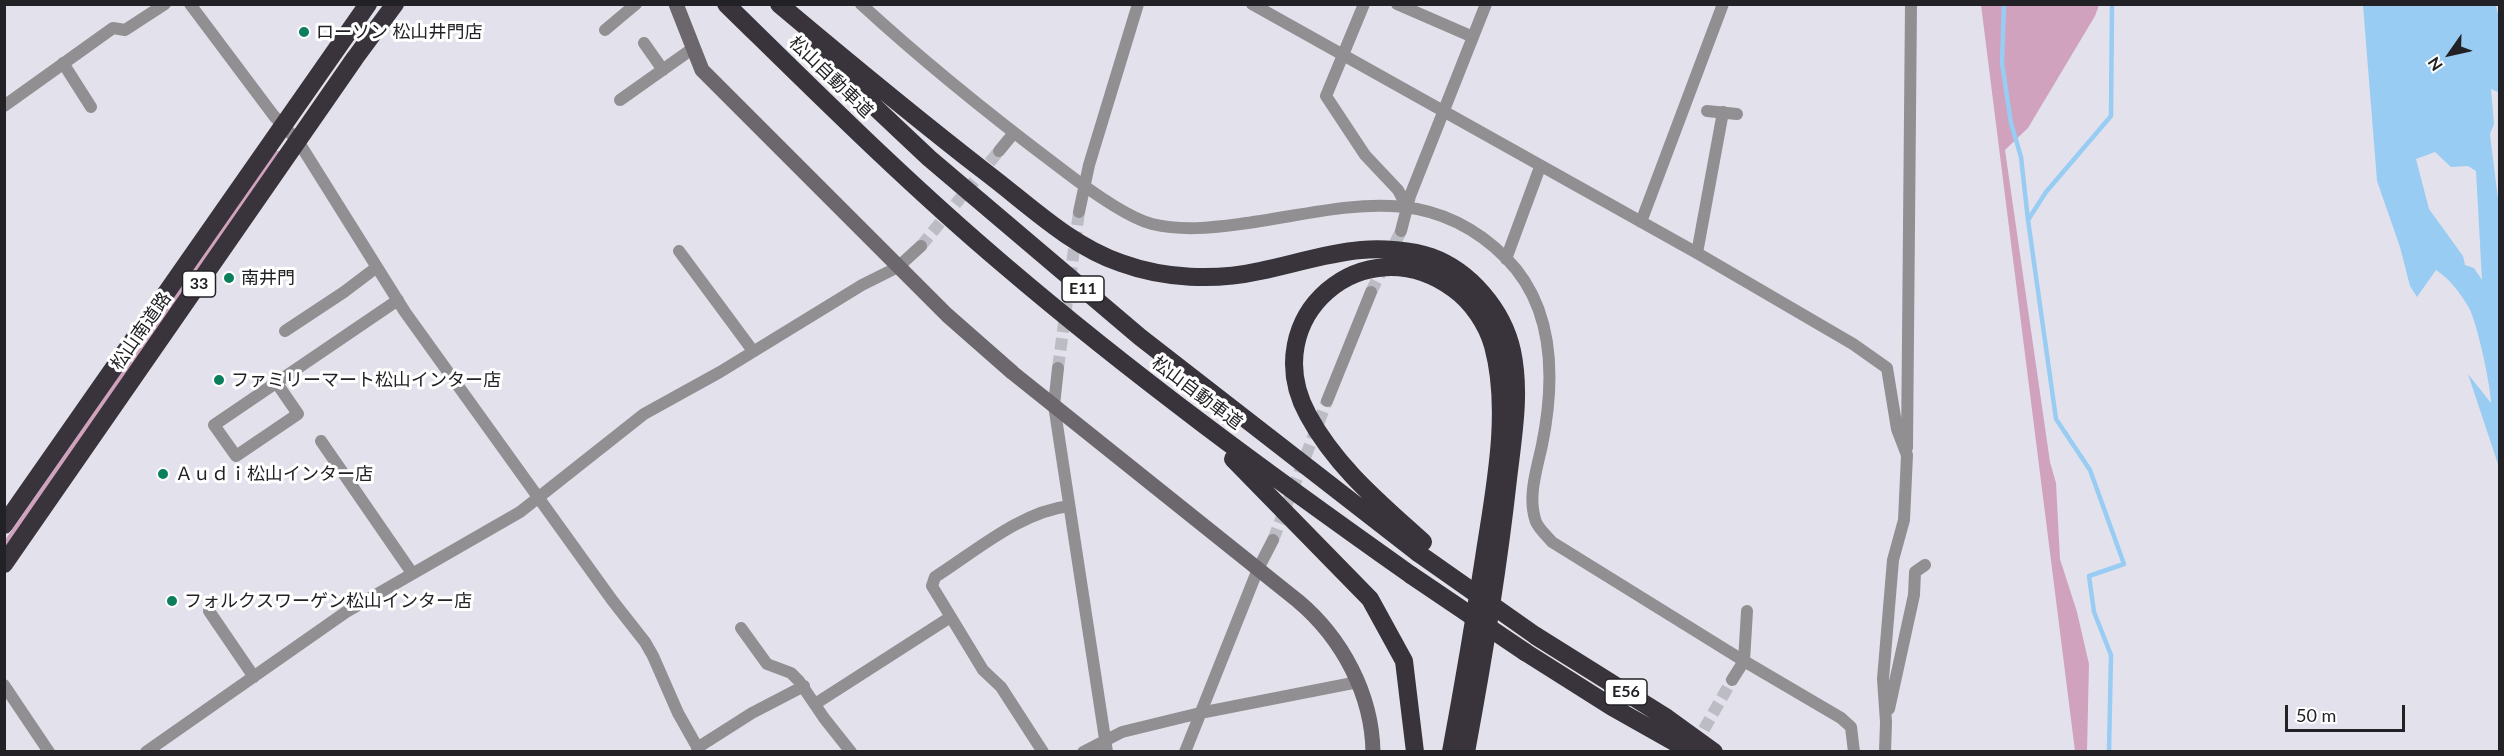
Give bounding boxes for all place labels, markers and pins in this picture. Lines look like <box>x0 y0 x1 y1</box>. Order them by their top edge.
place label: ローソン 松山井門店 <box>316 21 483 43</box>
marker: ローソン 松山井門店 <box>297 25 311 39</box>
place label: 南井門 <box>241 267 295 289</box>
marker: 南井門 <box>222 271 236 285</box>
place label: ファミリーマート松山インター店 <box>231 369 501 391</box>
marker: ファミリーマート松山インター店 <box>212 373 226 387</box>
place label: Ａｕｄｉ松山インター店 <box>175 463 373 485</box>
marker: Ａｕｄｉ松山インター店 <box>156 467 170 481</box>
place label: フォルクスワーゲン松山インター店 <box>184 590 472 612</box>
marker: フォルクスワーゲン松山インター店 <box>165 594 179 608</box>

